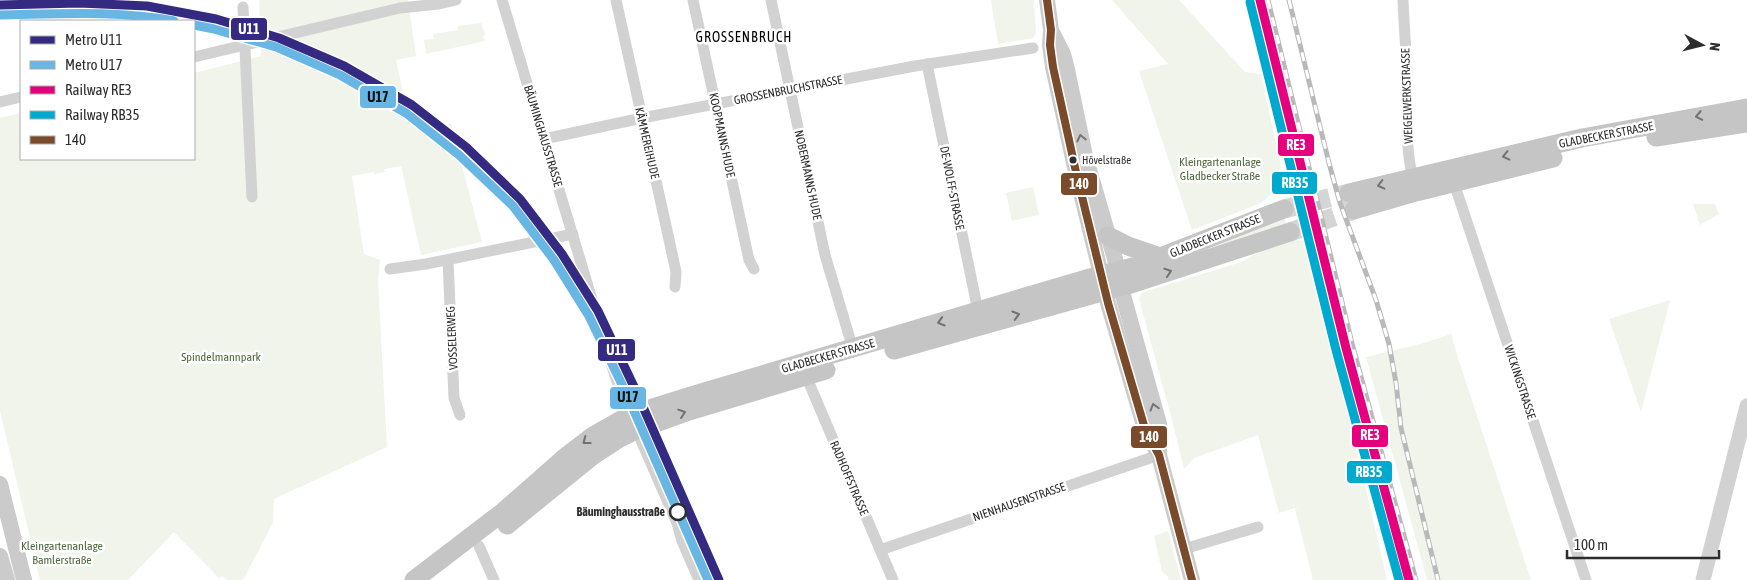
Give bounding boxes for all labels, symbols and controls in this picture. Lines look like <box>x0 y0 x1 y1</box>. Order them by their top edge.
line badge: U11 <box>230 17 268 41</box>
legend <box>20 20 195 160</box>
north arrow <box>1677 20 1727 70</box>
text: U11 <box>238 21 260 37</box>
district label: GROSSENBRUCH <box>696 29 792 45</box>
text: Metro U11 <box>65 31 123 48</box>
text: N <box>1706 42 1723 52</box>
street label: WEIGELWERKSTRASSE <box>1398 48 1416 144</box>
text: Metro U17 <box>65 56 123 73</box>
street label: GROSSENBRUCHSTRASSE <box>733 73 843 107</box>
text: Railway RE3 <box>65 81 132 98</box>
street label: BÄUMINGHAUSSTRASSE <box>521 83 565 189</box>
line badge: U17 <box>359 85 397 109</box>
text: U17 <box>367 89 389 105</box>
street label: KOOPMANNS HUDE <box>706 91 738 179</box>
text: Railway RB35 <box>65 106 139 123</box>
street label: KÄMMEREIHUDE <box>632 106 662 180</box>
one-way arrow <box>1695 111 1703 121</box>
street label: GLADBECKER STRASSE <box>1558 119 1654 151</box>
street label: NOBERMANNS HUDE <box>792 129 824 221</box>
text: 140 <box>65 131 86 148</box>
line badge: RE3 <box>1277 133 1315 157</box>
one-way arrow <box>1076 134 1087 143</box>
text: RE3 <box>1286 137 1306 153</box>
street label: DE-WOLFF-STRASSE <box>937 145 967 231</box>
one-way arrow <box>1501 150 1510 161</box>
place label: Hövelstraße <box>1082 154 1131 166</box>
marker: Hövelstraße <box>1068 155 1078 165</box>
park label: Kleingartenanlage Gladbecker Straße <box>1179 155 1261 183</box>
line badge: RB35 <box>1271 171 1318 195</box>
line badge: 140 <box>1060 172 1098 196</box>
text: RB35 <box>1282 175 1309 191</box>
text: 140 <box>1069 176 1089 192</box>
one-way arrow <box>1376 179 1385 190</box>
street label: GLADBECKER STRASSE <box>1168 212 1262 260</box>
one-way arrow <box>1163 268 1171 278</box>
street label: VOSSELERWEG <box>443 306 461 370</box>
one-way arrow <box>1011 310 1019 320</box>
one-way arrow <box>938 317 946 327</box>
street label: GLADBECKER STRASSE <box>780 336 876 376</box>
line badge: U11 <box>597 338 636 362</box>
text: U11 <box>606 342 628 358</box>
street label: WICKINGSTRASSE <box>1501 343 1539 421</box>
park label: Spindelmannpark <box>181 350 262 364</box>
line badge: U17 <box>609 386 647 410</box>
text: U17 <box>617 389 639 405</box>
one-way arrow <box>1149 402 1160 411</box>
one-way arrow <box>677 409 686 419</box>
line badge: RE3 <box>1351 424 1389 448</box>
line badge: 140 <box>1130 425 1168 449</box>
text: RE3 <box>1360 427 1380 443</box>
text: 140 <box>1139 429 1159 445</box>
one-way arrow <box>582 435 592 444</box>
street label: RADHOFFSTRASSE <box>827 439 871 517</box>
line badge: RB35 <box>1346 460 1393 484</box>
text: RB35 <box>1356 464 1383 480</box>
street label: NIENHAUSENSTRASSE <box>971 480 1067 524</box>
marker: Bäuminghausstraße <box>669 503 687 521</box>
place label: Bäuminghausstraße <box>576 505 666 519</box>
scale bar <box>1567 528 1720 560</box>
text: 100 m <box>1574 536 1608 553</box>
park label: Kleingartenanlage Bamlerstraße <box>21 539 103 567</box>

